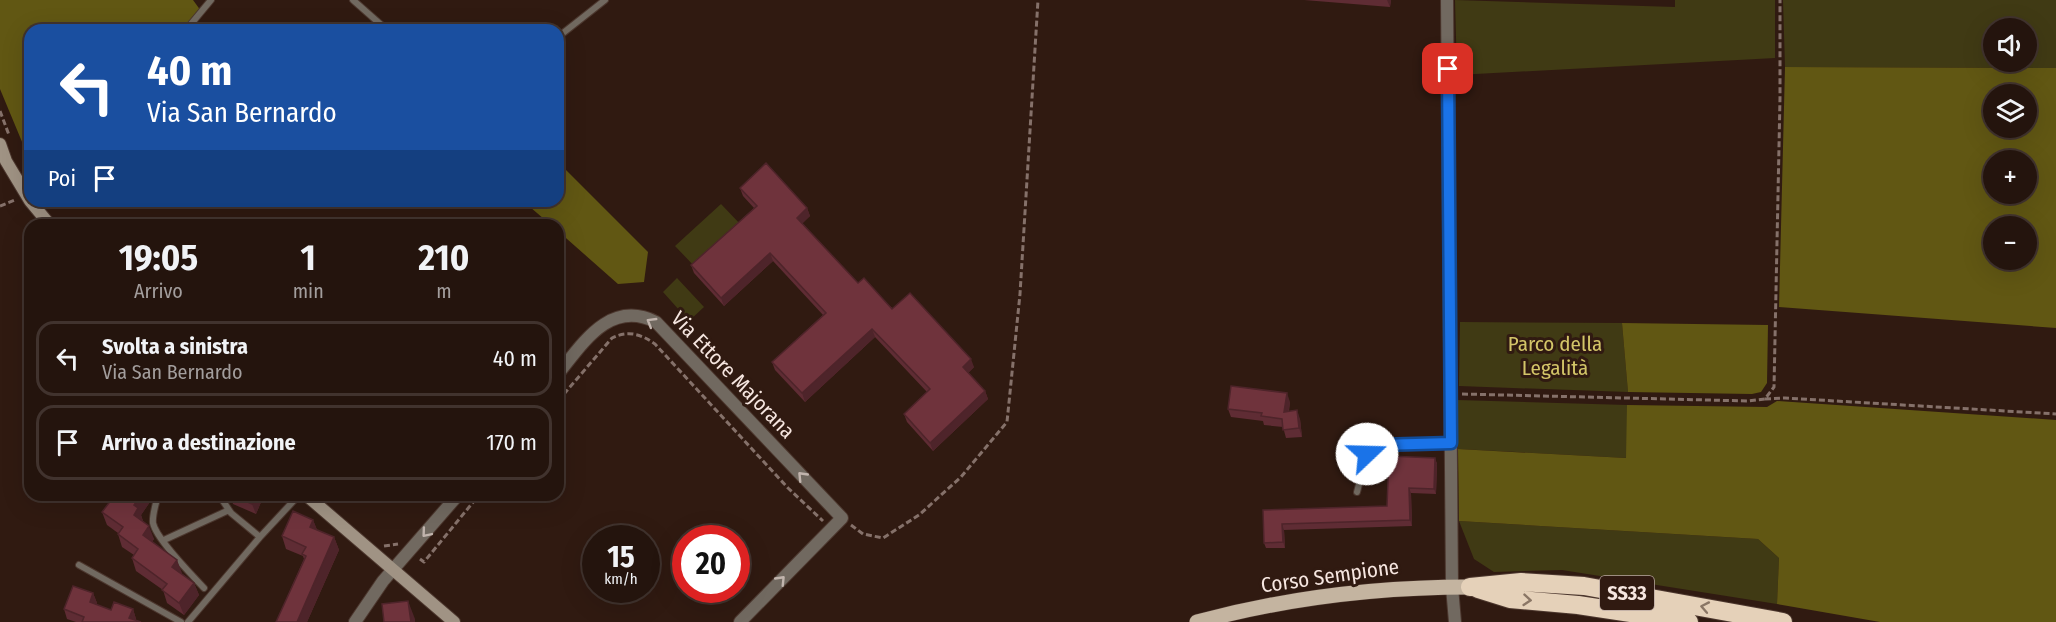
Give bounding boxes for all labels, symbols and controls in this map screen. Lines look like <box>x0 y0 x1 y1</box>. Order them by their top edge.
map controls <box>1983 18 2037 270</box>
button: sound <box>1983 18 2037 72</box>
pin <box>1422 43 1473 94</box>
text: 40 m <box>147 46 232 96</box>
icon: left <box>48 48 126 126</box>
icon: arrive <box>1431 52 1464 85</box>
button: layers <box>1983 84 2037 138</box>
text: Via San Bernardo <box>147 97 337 129</box>
button: + <box>1983 150 2037 204</box>
icon: arrive <box>88 162 121 195</box>
text: Poi <box>48 165 76 192</box>
button: − <box>1983 216 2037 270</box>
text: 19:05 <box>119 236 198 280</box>
text: 1 <box>301 236 316 280</box>
text: 210 <box>418 236 469 280</box>
text: Arrivo <box>134 279 183 303</box>
text: min <box>293 279 324 303</box>
text: m <box>436 279 452 303</box>
street label: Via Ettore Majorana <box>666 306 800 444</box>
one-way arrow <box>647 318 658 329</box>
park label: Parco della Legalità <box>1508 331 1602 381</box>
text: Svolta a sinistra <box>102 333 248 360</box>
icon: left <box>51 342 84 375</box>
text: 40 m <box>493 345 537 372</box>
text: Via San Bernardo <box>102 360 242 384</box>
position arrow <box>1335 422 1399 486</box>
icon: arrive <box>51 426 84 459</box>
text: Arrivo a destinazione <box>102 429 296 456</box>
text: 170 m <box>486 429 537 456</box>
one-way arrow <box>798 472 809 482</box>
speed limit sign: 20 <box>672 525 750 603</box>
one-way arrow <box>422 526 433 537</box>
text: 15 <box>607 539 635 575</box>
street label: Corso Sempione <box>1259 553 1401 599</box>
text: km/h <box>604 570 638 588</box>
road number: SS33 <box>1600 576 1654 610</box>
one-way arrow <box>774 577 785 587</box>
one-way arrow <box>1523 593 1532 606</box>
one-way arrow <box>1700 601 1710 614</box>

